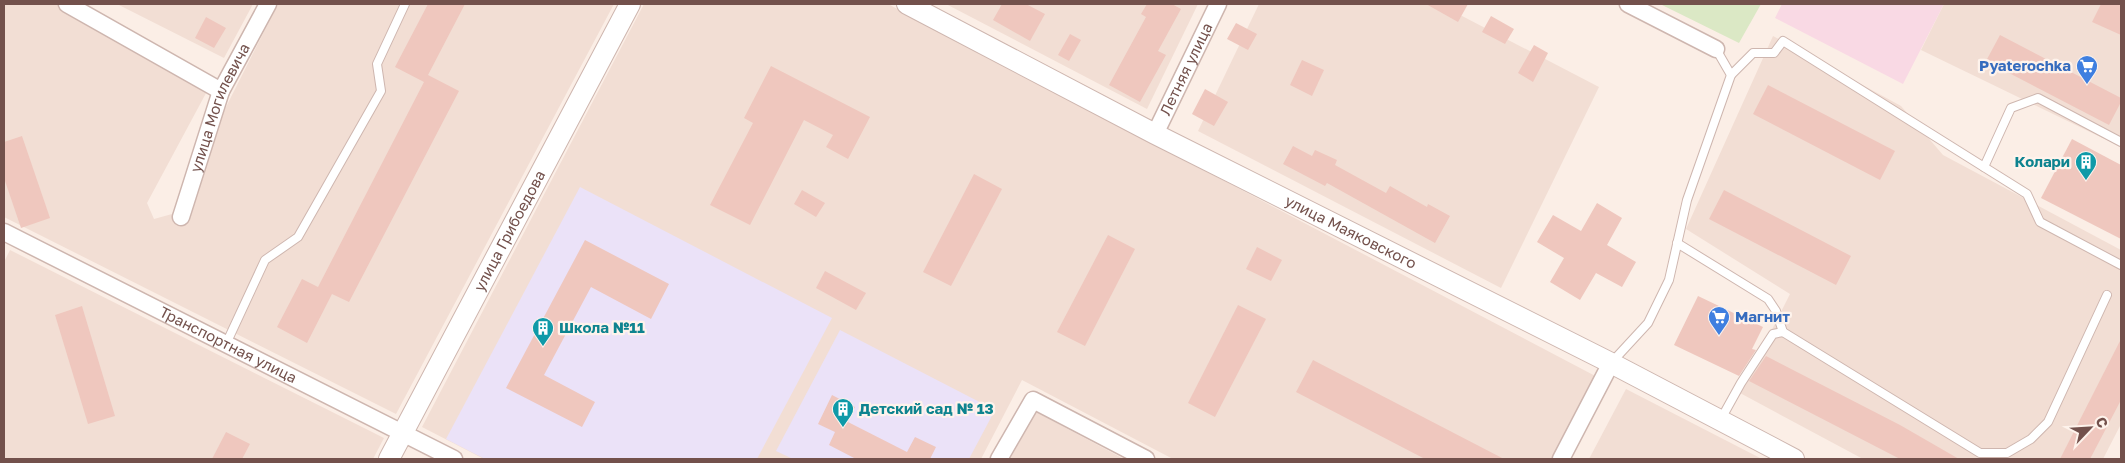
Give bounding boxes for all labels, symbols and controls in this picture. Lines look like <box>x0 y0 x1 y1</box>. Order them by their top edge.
street label: Летняя улица <box>1155 20 1216 118</box>
street label: улица Могилевича <box>186 40 253 174</box>
supermarket icon: Pyaterochka <box>2075 54 2099 85</box>
place label: Pyaterochka <box>1979 56 2071 74</box>
building icon: Колари <box>2074 150 2098 181</box>
place label: Колари <box>2014 152 2070 170</box>
street label: улица Грибоедова <box>469 167 548 294</box>
street label: улица Маяковского <box>1282 191 1420 272</box>
street label: Транспортная улица <box>157 302 300 386</box>
supermarket icon: Магнит <box>1707 305 1731 336</box>
place label: Магнит <box>1735 307 1790 325</box>
building icon: Школа №11 <box>531 316 555 347</box>
place label: Школа №11 <box>559 318 645 336</box>
building icon: Детский сад № 13 <box>831 397 855 428</box>
place label: Детский сад № 13 <box>859 399 994 417</box>
north arrow <box>2065 403 2115 453</box>
text: С <box>2092 414 2112 430</box>

